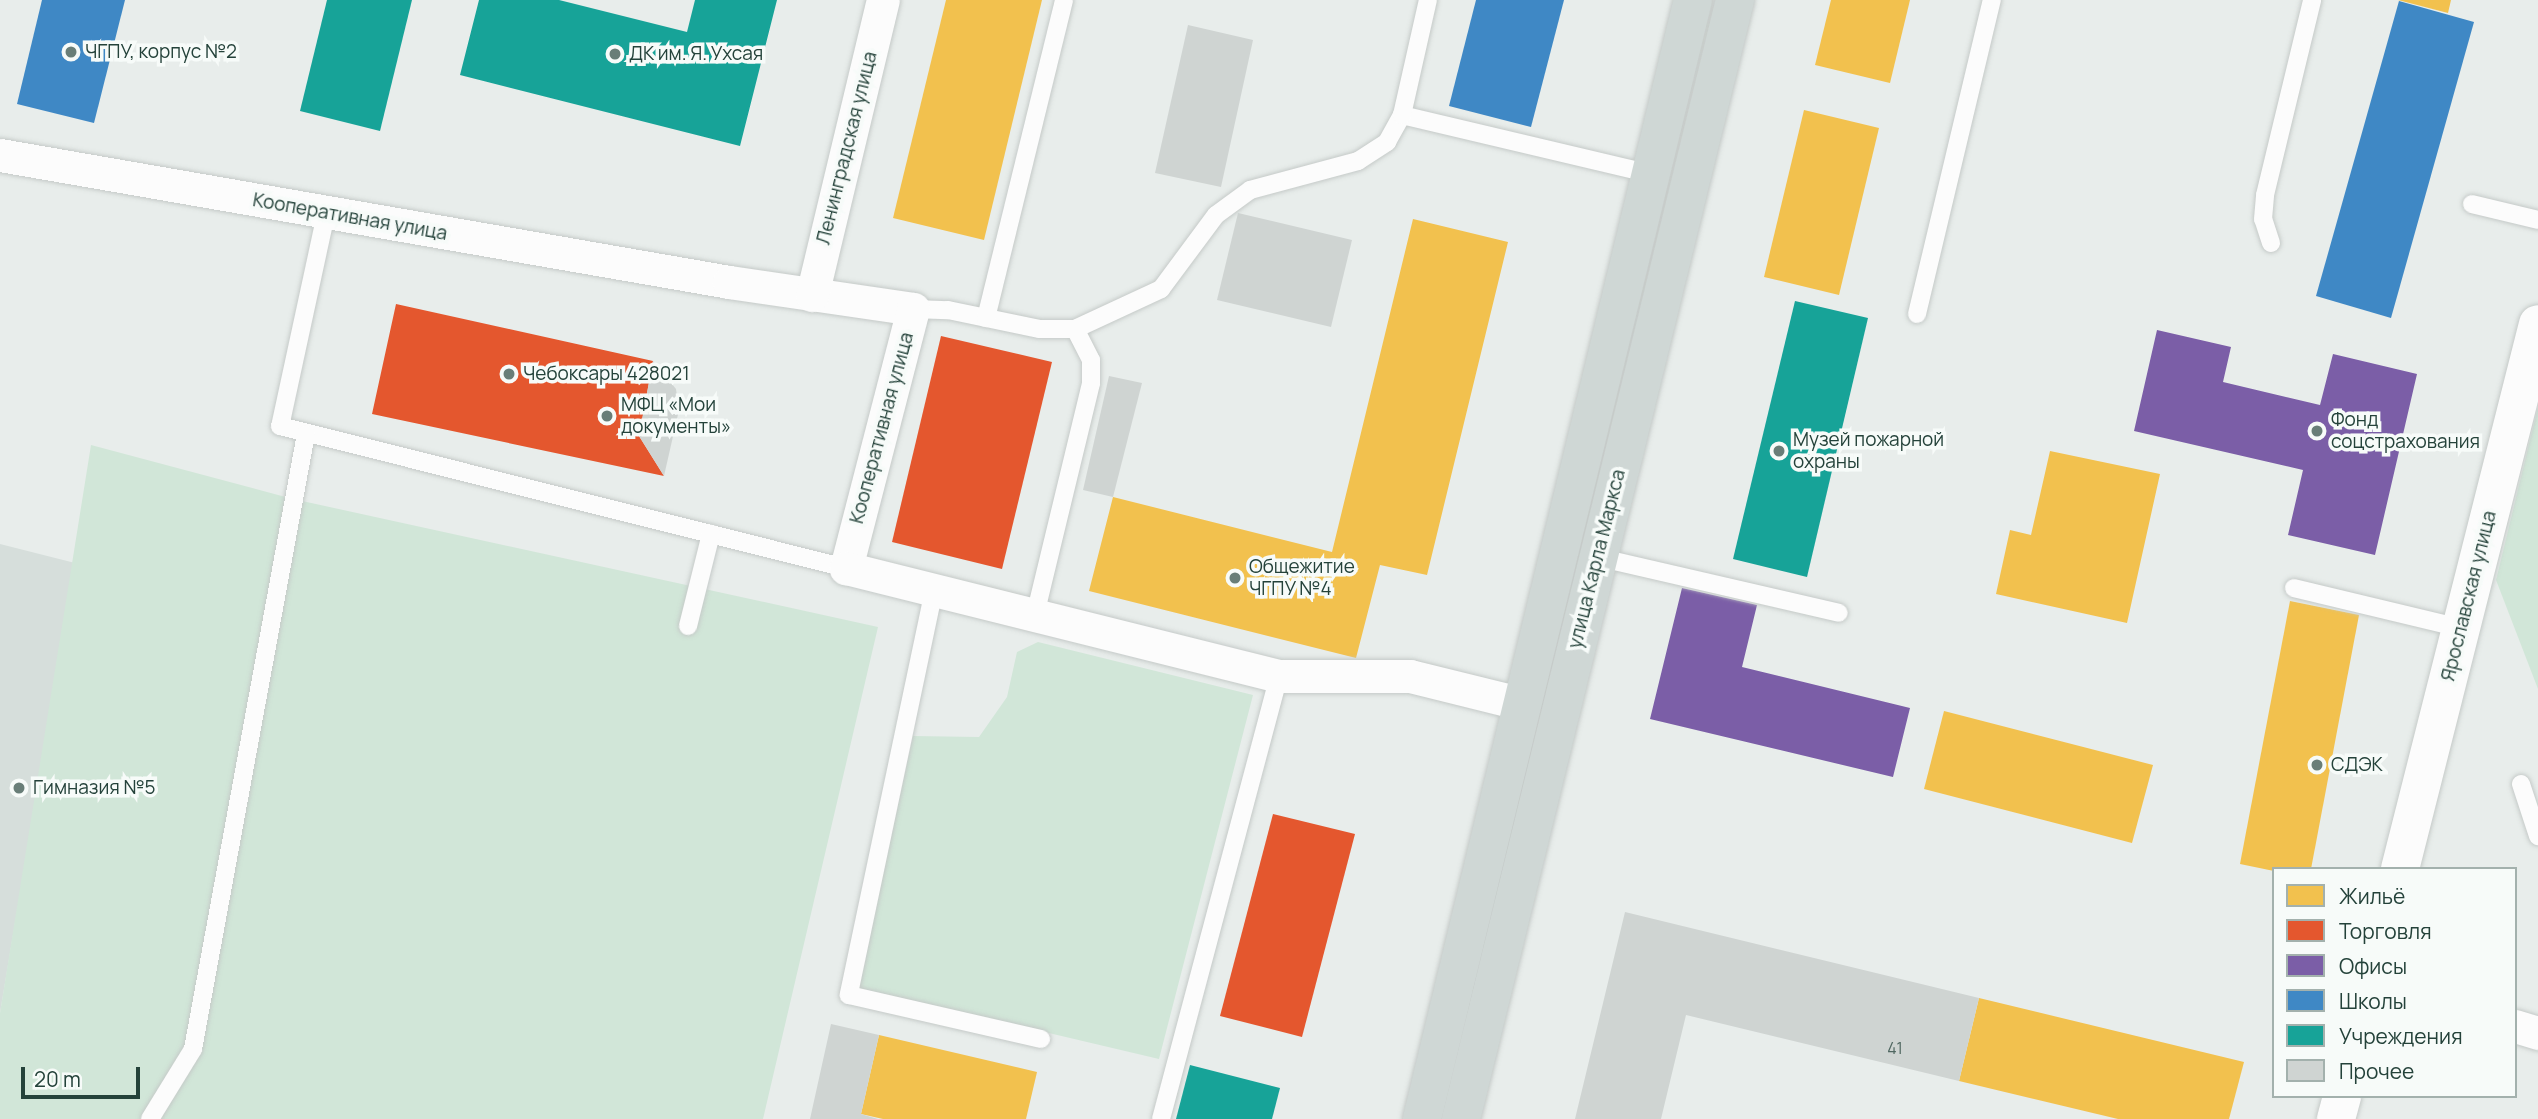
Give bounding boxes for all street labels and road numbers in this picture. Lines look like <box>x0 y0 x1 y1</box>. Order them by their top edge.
street label: Ленинградская улица <box>812 49 882 247</box>
street label: Кооперативная улица <box>251 189 449 245</box>
street label: Кооперативная улица <box>845 330 919 526</box>
street label: улица Карла Маркса <box>1564 467 1630 651</box>
street label: Ярославская улица <box>2437 508 2501 684</box>

